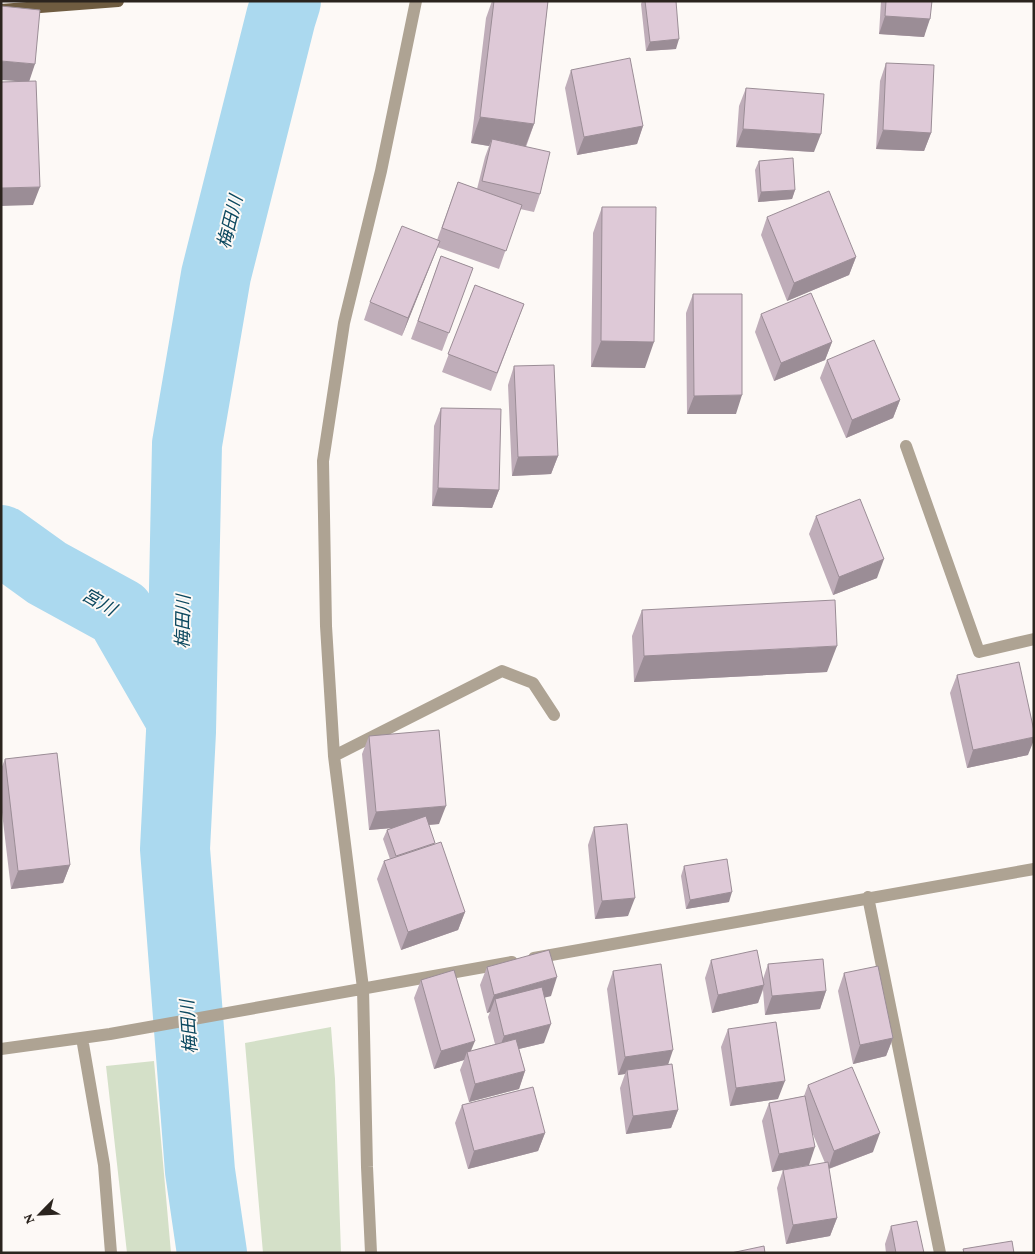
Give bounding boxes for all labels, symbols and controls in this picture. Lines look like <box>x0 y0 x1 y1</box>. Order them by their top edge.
water label: 梅田川 <box>214 191 247 251</box>
water label: 宮川 <box>78 584 121 621</box>
water label: 梅田川 <box>173 593 194 649</box>
water label: 梅田川 <box>177 997 201 1055</box>
north arrow <box>15 1189 65 1239</box>
text: N <box>19 1211 37 1227</box>

